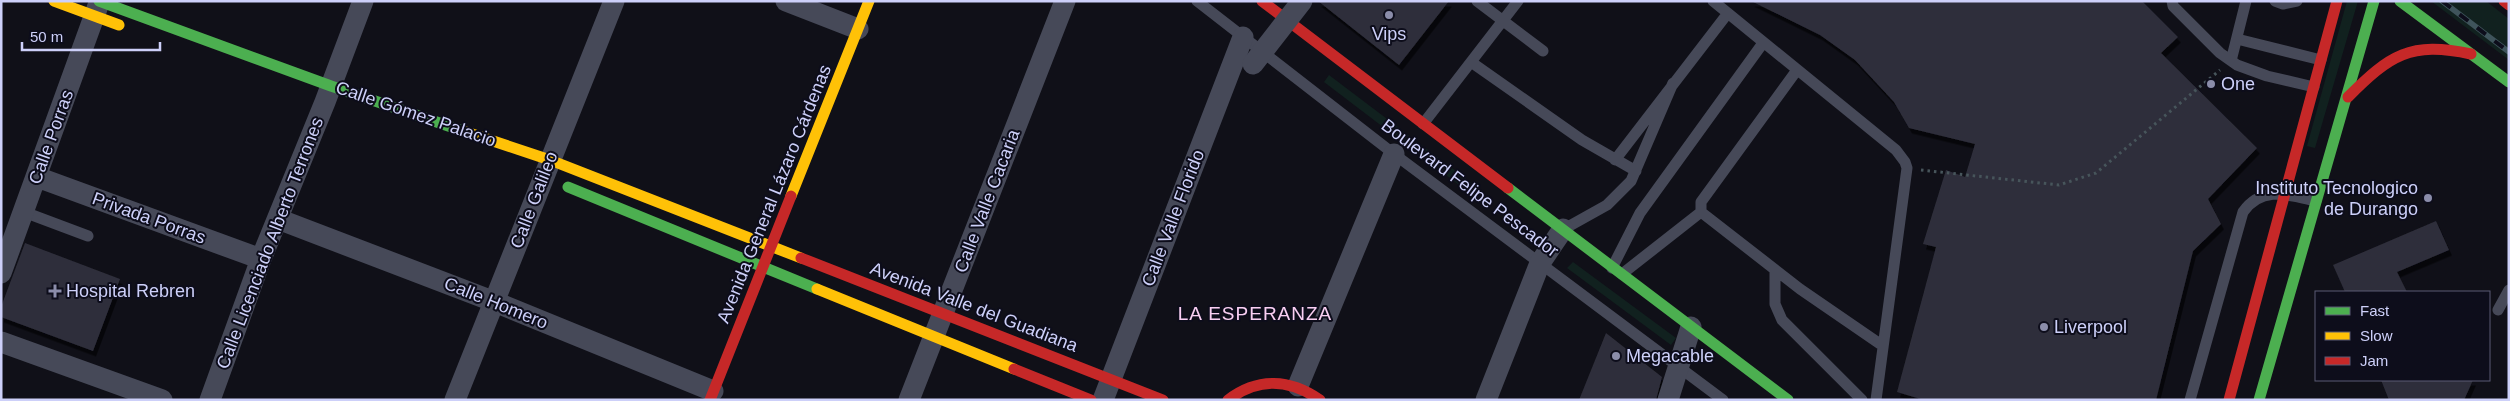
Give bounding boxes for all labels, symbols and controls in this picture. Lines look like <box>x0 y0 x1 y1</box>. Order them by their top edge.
marker: Vips <box>1383 9 1395 21</box>
scale bar <box>22 20 160 52</box>
place label: Vips <box>1372 24 1406 44</box>
text: 50 m <box>30 28 63 45</box>
street label: Avenida General Lázaro Cárdenas <box>713 62 835 326</box>
place label: One <box>2221 74 2255 94</box>
street label: Calle Gómez Palacio <box>333 77 499 151</box>
marker: One <box>2205 78 2217 90</box>
street label: Calle Porras <box>25 87 77 187</box>
street label: Calle Licenciado Alberto Terrones <box>213 114 327 372</box>
street label: Boulevard Felipe Pescador <box>1378 115 1562 261</box>
street label: Calle Valle Cacaria <box>950 126 1024 275</box>
street label: Calle Valle Florido <box>1138 147 1208 289</box>
street label: Calle Galileo <box>506 149 562 251</box>
place label: Instituto Tecnologico de Durango <box>2255 178 2418 219</box>
street label: Privada Porras <box>90 188 208 248</box>
marker: Instituto Tecnologico de Durango <box>2422 192 2434 204</box>
street label: Avenida Valle del Guadiana <box>867 258 1081 356</box>
street label: Calle Homero <box>441 273 551 333</box>
place label: Hospital Rebren <box>66 281 195 301</box>
marker: Hospital Rebren <box>48 284 62 298</box>
legend <box>2315 291 2490 381</box>
text: Fast <box>2360 302 2390 319</box>
district label: LA ESPERANZA <box>1178 303 1332 324</box>
place label: Liverpool <box>2054 317 2127 337</box>
marker: Liverpool <box>2038 321 2050 333</box>
text: Slow <box>2360 327 2393 344</box>
place label: Megacable <box>1626 346 1714 366</box>
marker: Megacable <box>1610 350 1622 362</box>
text: Jam <box>2360 352 2388 369</box>

